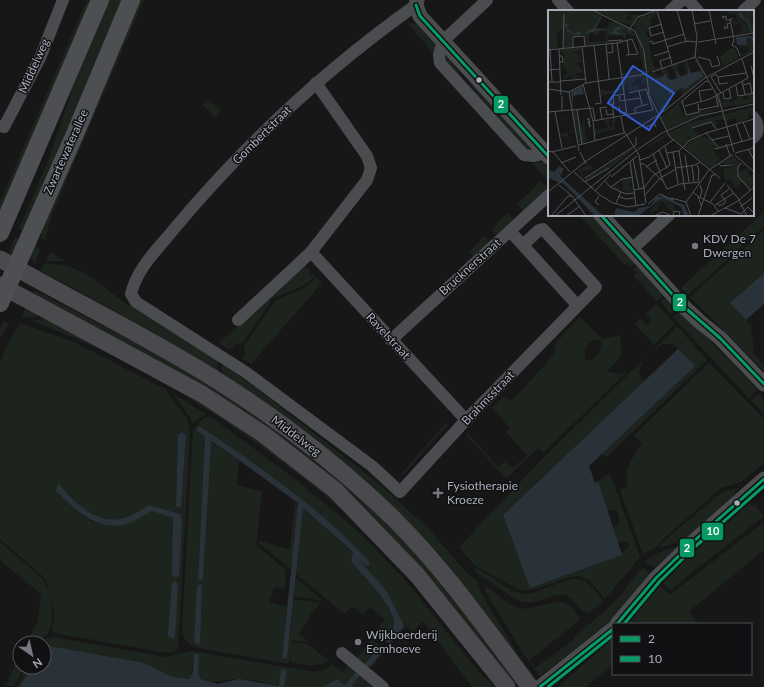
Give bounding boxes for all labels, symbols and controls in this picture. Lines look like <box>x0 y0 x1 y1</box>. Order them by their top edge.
inset map <box>548 10 754 216</box>
street label: Middelweg <box>15 36 52 96</box>
unlabelled marker <box>474 75 484 85</box>
line badge: 2 <box>493 95 509 114</box>
text: 2 <box>498 97 504 110</box>
street label: Gombertstraat <box>229 102 295 167</box>
street label: Zwartewaterallee <box>40 107 91 197</box>
place label: KDV De 7 Dwergen <box>703 231 756 260</box>
street label: Brucknerstraat <box>436 235 504 298</box>
marker: KDV De 7 Dwergen <box>690 241 700 251</box>
line badge: 2 <box>672 293 687 312</box>
text: 2 <box>677 295 683 308</box>
street label: Ravelstraat <box>363 309 414 363</box>
street label: Brahmsstraat <box>458 367 518 428</box>
street label: Middelweg <box>268 412 324 459</box>
place label: Fysiotherapie Kroeze <box>447 478 518 507</box>
marker: Fysiotherapie Kroeze <box>432 487 444 499</box>
unlabelled marker <box>732 498 742 508</box>
line badge: 10 <box>701 522 724 541</box>
text: 10 <box>707 524 720 537</box>
line badge: 2 <box>679 538 695 558</box>
text: 2 <box>684 541 690 554</box>
legend <box>612 623 752 675</box>
place label: Wijkboerderij Eemhoeve <box>366 627 438 656</box>
text: 2 <box>648 631 655 646</box>
north arrow <box>12 635 52 675</box>
marker: Wijkboerderij Eemhoeve <box>353 637 363 647</box>
text: 10 <box>648 651 662 666</box>
text: N <box>31 656 45 671</box>

